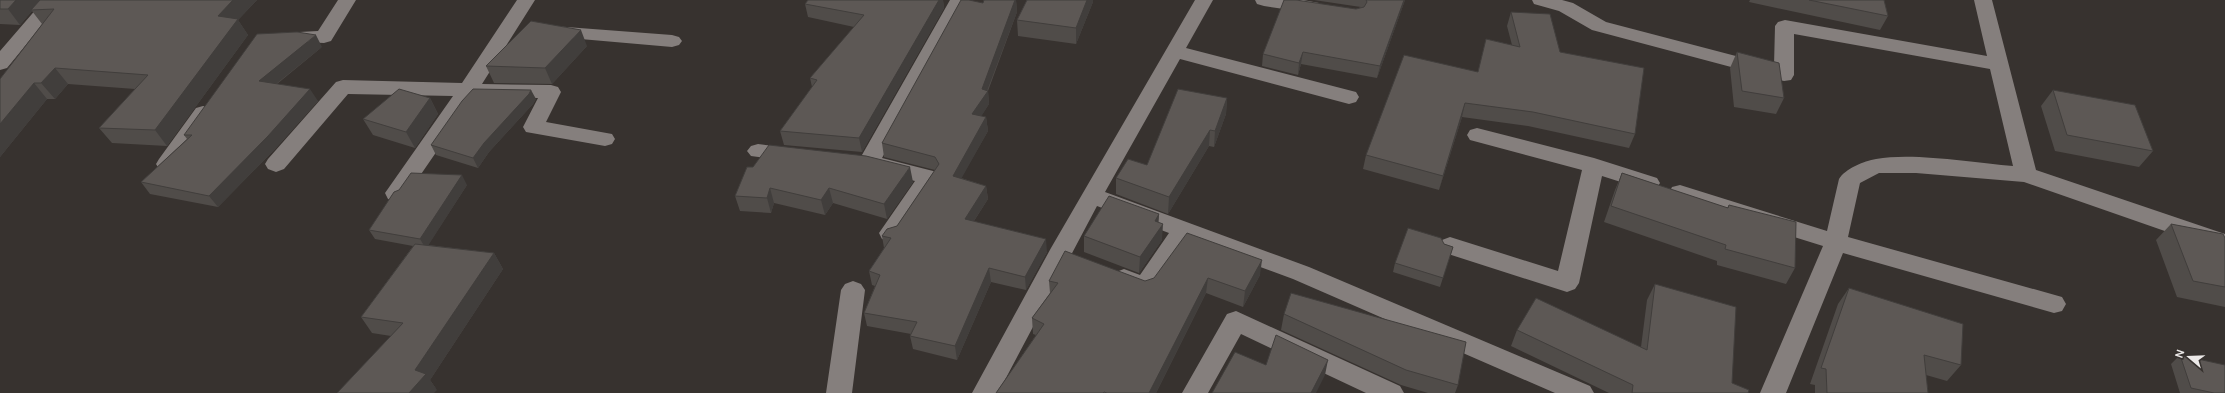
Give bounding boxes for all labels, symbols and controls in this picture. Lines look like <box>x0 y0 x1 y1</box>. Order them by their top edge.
north arrow <box>2169 337 2209 377</box>
text: N <box>2172 348 2187 360</box>

